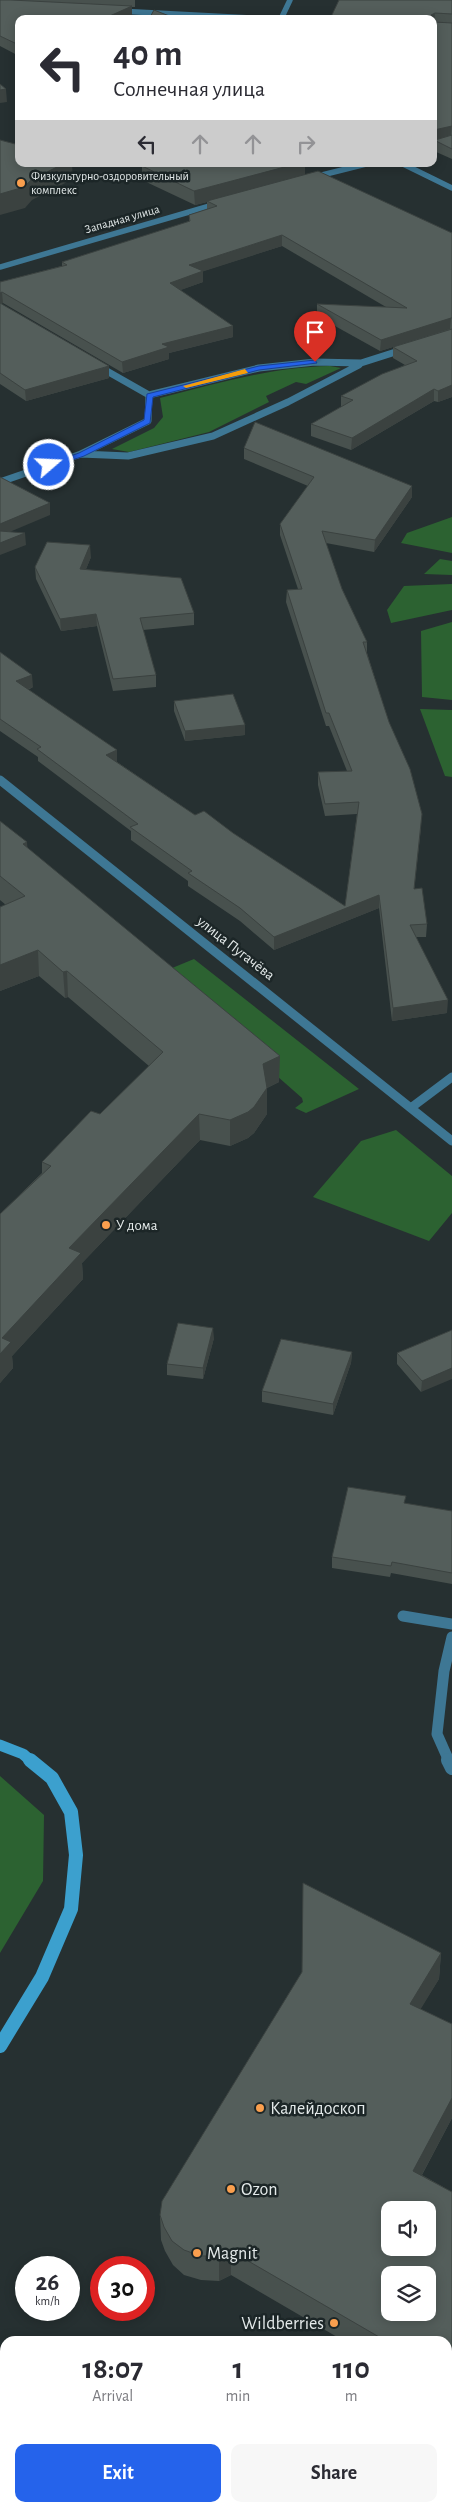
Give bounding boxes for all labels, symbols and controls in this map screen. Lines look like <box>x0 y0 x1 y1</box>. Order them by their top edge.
icon: left <box>30 35 95 100</box>
text: 40 m <box>113 37 182 72</box>
text: Солнечная улица <box>113 78 265 100</box>
icon: left <box>133 130 161 158</box>
icon: ahead <box>186 130 214 158</box>
icon: ahead <box>239 130 267 158</box>
icon: right <box>292 130 320 158</box>
place label: Физкультурно-оздоровительный комплекс <box>31 170 189 196</box>
marker: Физкультурно-оздоровительный комплекс <box>15 177 27 189</box>
street label: Западная улица <box>83 202 161 236</box>
pin <box>294 311 336 362</box>
icon: arrive <box>301 318 329 346</box>
position arrow <box>22 438 74 490</box>
street label: улица Пугачёва <box>193 913 277 983</box>
place label: У дома <box>116 1218 158 1233</box>
marker: У дома <box>100 1219 112 1231</box>
place label: Калейдоскоп <box>270 2100 366 2118</box>
marker: Калейдоскоп <box>254 2102 266 2114</box>
place label: Ozon <box>241 2181 278 2199</box>
marker: Ozon <box>225 2183 237 2195</box>
map controls <box>381 2201 436 2321</box>
button: sound <box>381 2201 436 2256</box>
place label: Magnit <box>207 2245 258 2263</box>
marker: Magnit <box>191 2247 203 2259</box>
speed limit sign: 30 <box>90 2256 155 2321</box>
button: layers <box>381 2266 436 2321</box>
text: 26 <box>36 2270 59 2295</box>
text: km/h <box>35 2295 60 2307</box>
place label: Wildberries <box>241 2315 324 2333</box>
marker: Wildberries <box>328 2317 340 2329</box>
text: 18:07 <box>82 2354 143 2384</box>
text: 1 <box>233 2354 243 2384</box>
text: 110 <box>333 2354 370 2384</box>
text: Arrival <box>92 2388 133 2404</box>
text: min <box>225 2388 250 2404</box>
text: m <box>345 2388 358 2404</box>
button: Exit <box>15 2444 221 2502</box>
button: Share <box>231 2444 437 2502</box>

